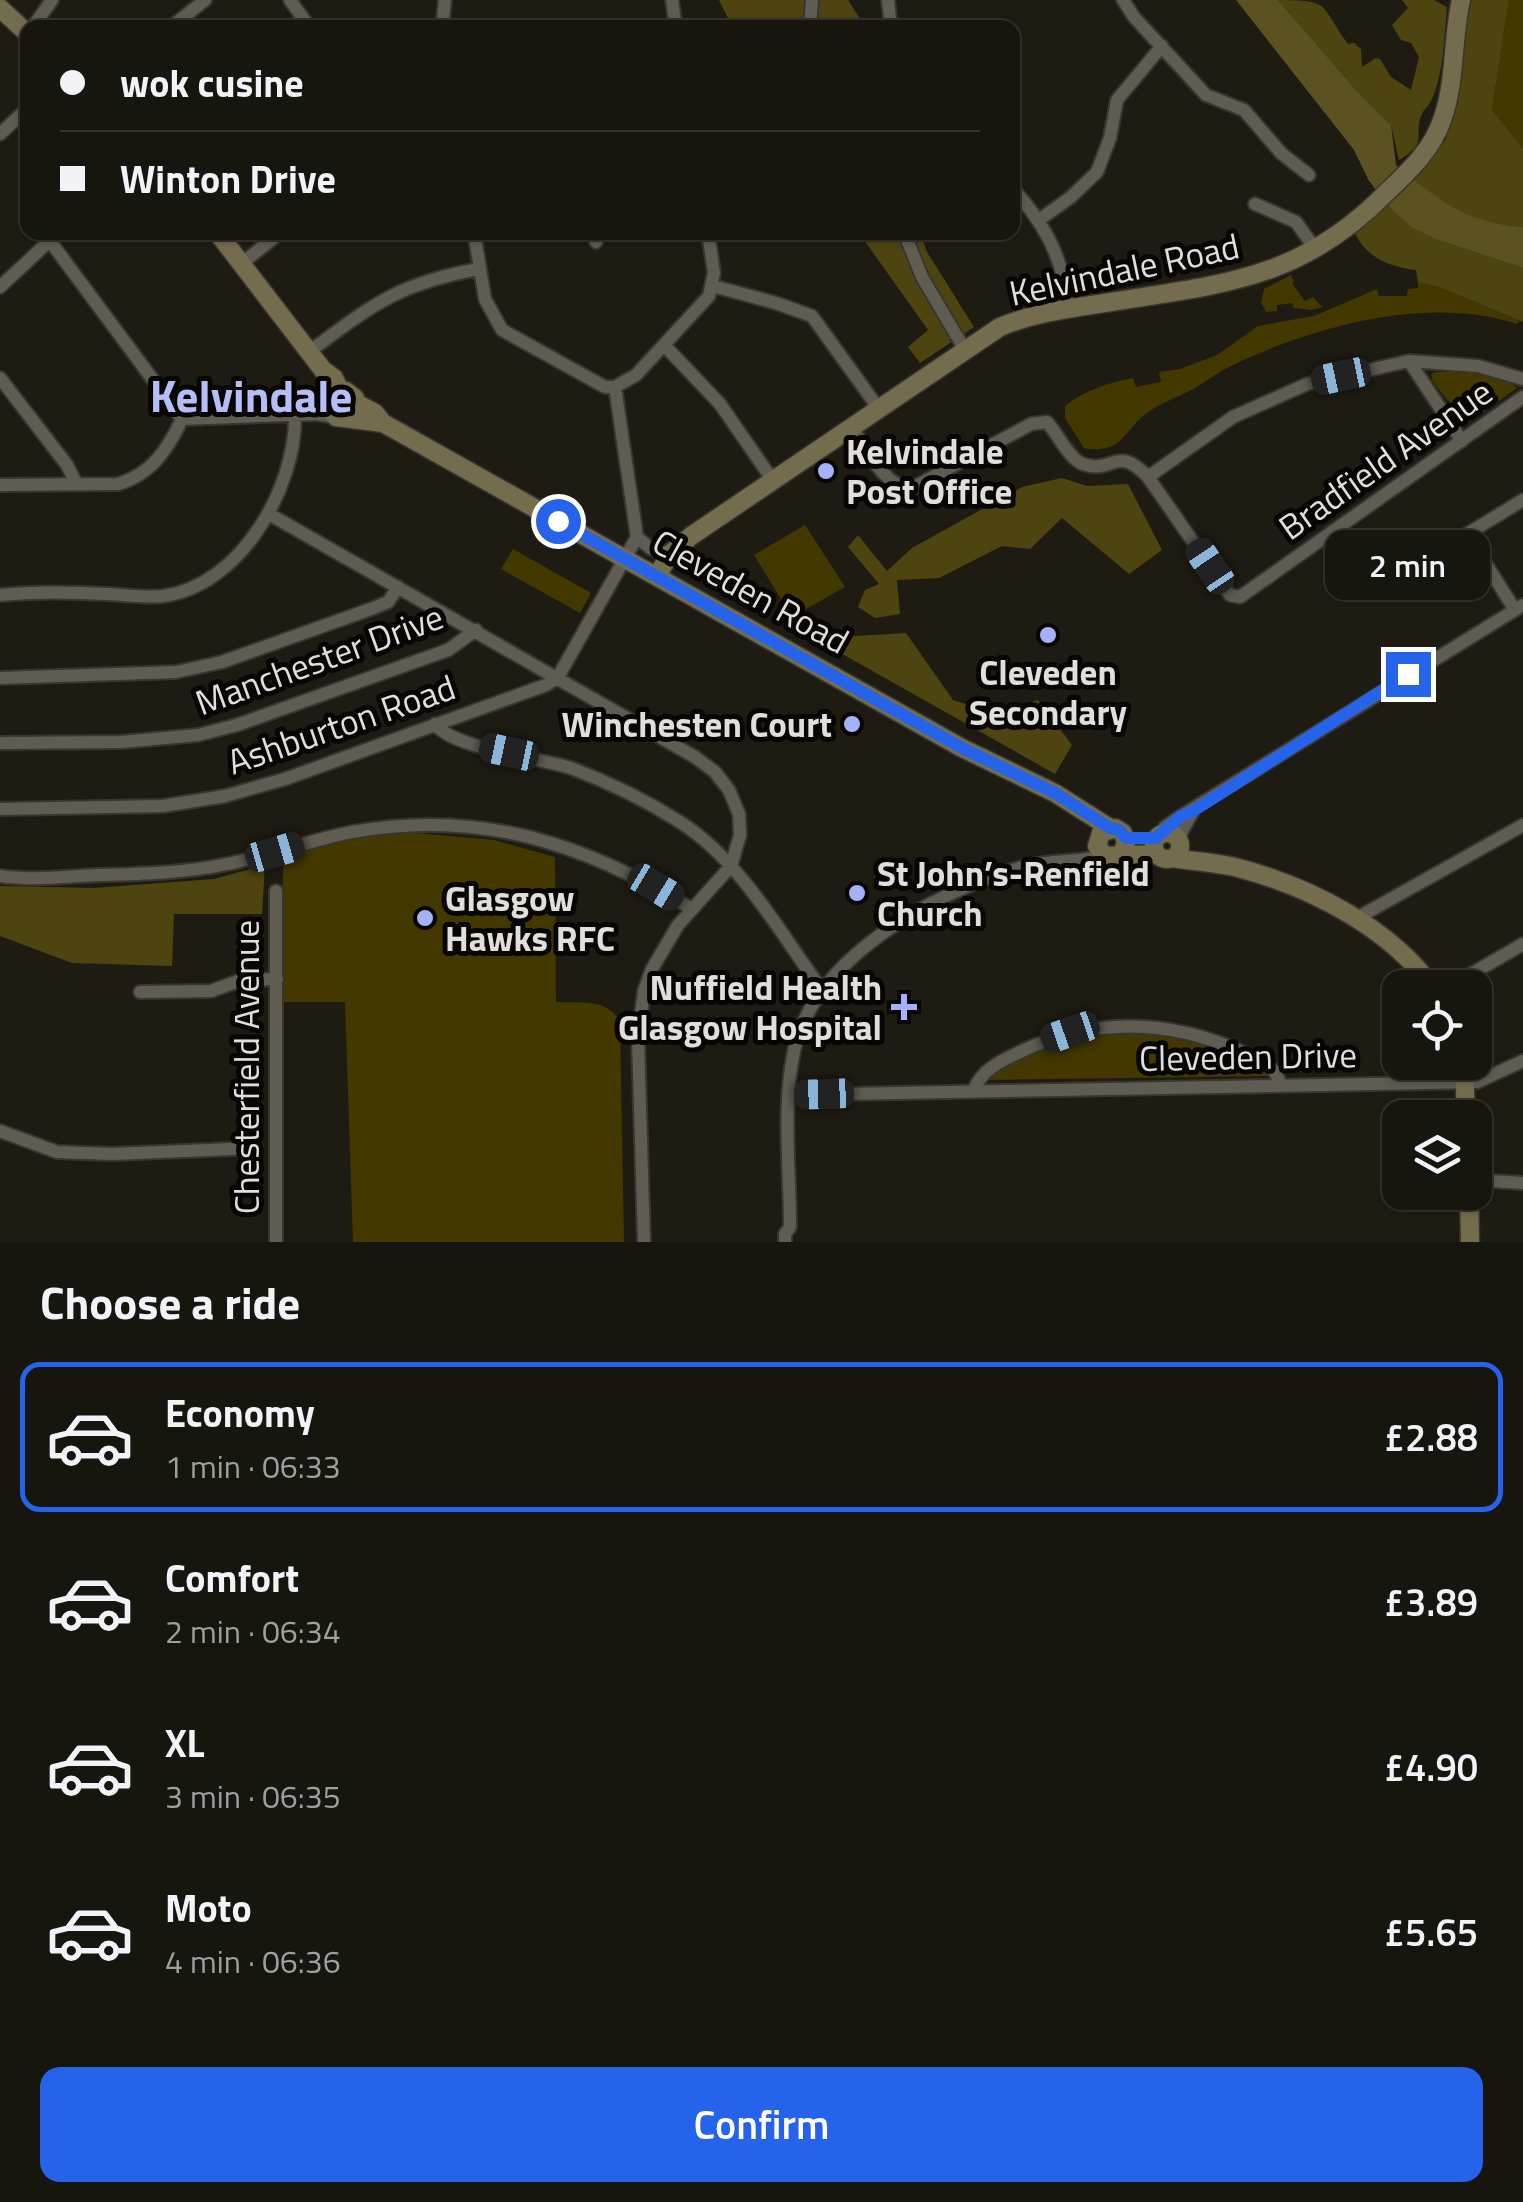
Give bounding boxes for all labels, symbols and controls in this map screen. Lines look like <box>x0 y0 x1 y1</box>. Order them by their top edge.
text: wok cusine <box>120 54 304 112</box>
text: Winton Drive <box>120 150 336 208</box>
street label: Kelvindale Road <box>1004 218 1244 320</box>
car <box>1309 355 1373 397</box>
district label: Kelvindale <box>150 361 352 429</box>
street label: Bradfield Avenue <box>1267 365 1503 553</box>
place label: Kelvindale Post Office <box>846 424 1012 518</box>
marker: Kelvindale Post Office <box>815 460 837 482</box>
route start <box>536 499 581 544</box>
street label: Cleveden Road <box>643 515 859 667</box>
callout: 2 min <box>1326 529 1490 599</box>
car <box>1181 533 1239 599</box>
text: 2 min <box>1369 541 1446 589</box>
street label: Manchester Drive <box>188 589 450 729</box>
marker: Cleveden Secondary <box>1037 624 1059 646</box>
place label: Cleveden Secondary <box>969 645 1127 739</box>
route end <box>1386 652 1431 697</box>
street label: Ashburton Road <box>220 660 462 788</box>
place label: Winchesten Court <box>562 697 832 751</box>
marker: Winchesten Court <box>841 713 863 735</box>
car <box>477 731 541 773</box>
car <box>242 829 308 875</box>
place label: St John’s-Renfield Church <box>877 846 1150 940</box>
car <box>623 859 689 915</box>
place label: Glasgow Hawks RFC <box>445 871 615 965</box>
marker: St John’s-Renfield Church <box>846 882 868 904</box>
marker: Glasgow Hawks RFC <box>414 907 436 929</box>
street label: Chesterfield Avenue <box>219 920 273 1214</box>
place label: Nuffield Health Glasgow Hospital <box>618 960 882 1054</box>
map controls <box>1382 970 1492 1210</box>
button: locate <box>1382 970 1492 1080</box>
marker: Nuffield Health Glasgow Hospital <box>891 994 917 1020</box>
car <box>1037 1008 1103 1056</box>
street label: Cleveden Drive <box>1139 1027 1357 1085</box>
car <box>793 1078 855 1110</box>
button: layers <box>1382 1100 1492 1210</box>
text: Choose a ride <box>40 1268 300 1336</box>
text: Economy <box>165 1384 315 1442</box>
icon: car <box>45 1392 135 1482</box>
text: £2.88 <box>1384 1408 1478 1466</box>
text: 1 min · 06:33 <box>165 1442 341 1490</box>
text: Comfort <box>165 1549 299 1607</box>
icon: car <box>45 1557 135 1647</box>
text: £3.89 <box>1384 1573 1478 1631</box>
text: 2 min · 06:34 <box>165 1607 341 1655</box>
text: XL <box>165 1714 205 1772</box>
icon: car <box>45 1722 135 1812</box>
text: £4.90 <box>1384 1738 1478 1796</box>
text: 3 min · 06:35 <box>165 1772 341 1820</box>
text: Moto <box>165 1879 252 1937</box>
icon: car <box>45 1887 135 1977</box>
text: £5.65 <box>1384 1903 1478 1961</box>
text: 4 min · 06:36 <box>165 1937 341 1985</box>
button: Confirm <box>40 2067 1483 2182</box>

